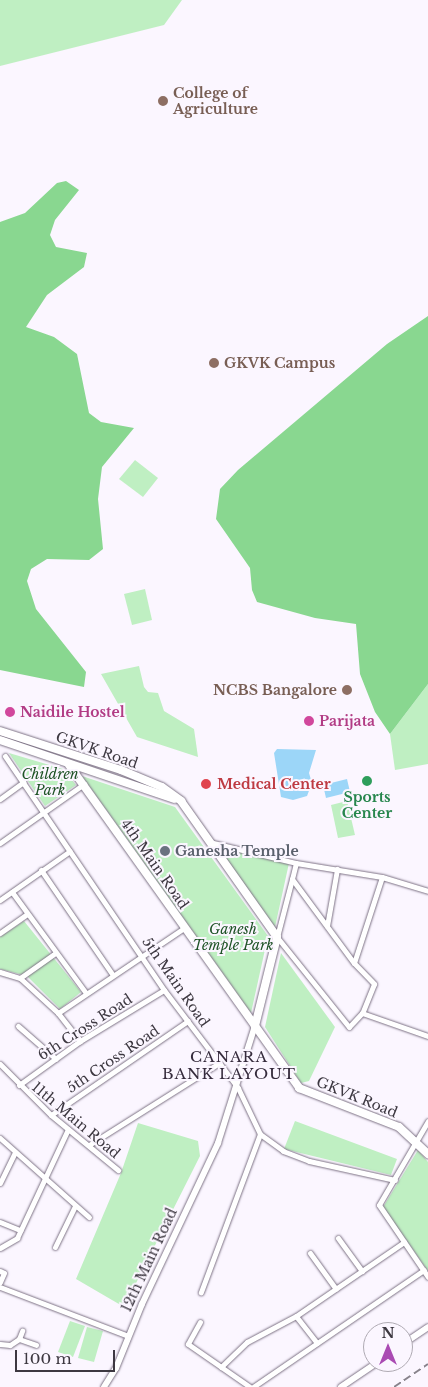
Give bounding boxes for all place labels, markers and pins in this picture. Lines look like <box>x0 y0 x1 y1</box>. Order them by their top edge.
place label: College of Agriculture <box>173 85 258 118</box>
marker: College of Agriculture <box>157 95 169 107</box>
place label: GKVK Campus <box>224 355 336 371</box>
marker: GKVK Campus <box>208 357 220 369</box>
place label: NCBS Bangalore <box>213 682 337 698</box>
marker: NCBS Bangalore <box>341 684 353 696</box>
place label: Naidile Hostel <box>20 704 125 720</box>
marker: Naidile Hostel <box>4 706 16 718</box>
place label: Parijata <box>319 713 375 729</box>
marker: Parijata <box>303 715 315 727</box>
marker: Sports Center <box>361 775 373 787</box>
place label: Medical Center <box>217 776 331 792</box>
marker: Medical Center <box>199 777 213 791</box>
place label: Sports Center <box>342 789 392 822</box>
place label: Ganesha Temple <box>175 843 299 859</box>
marker: Ganesha Temple <box>159 845 171 857</box>

